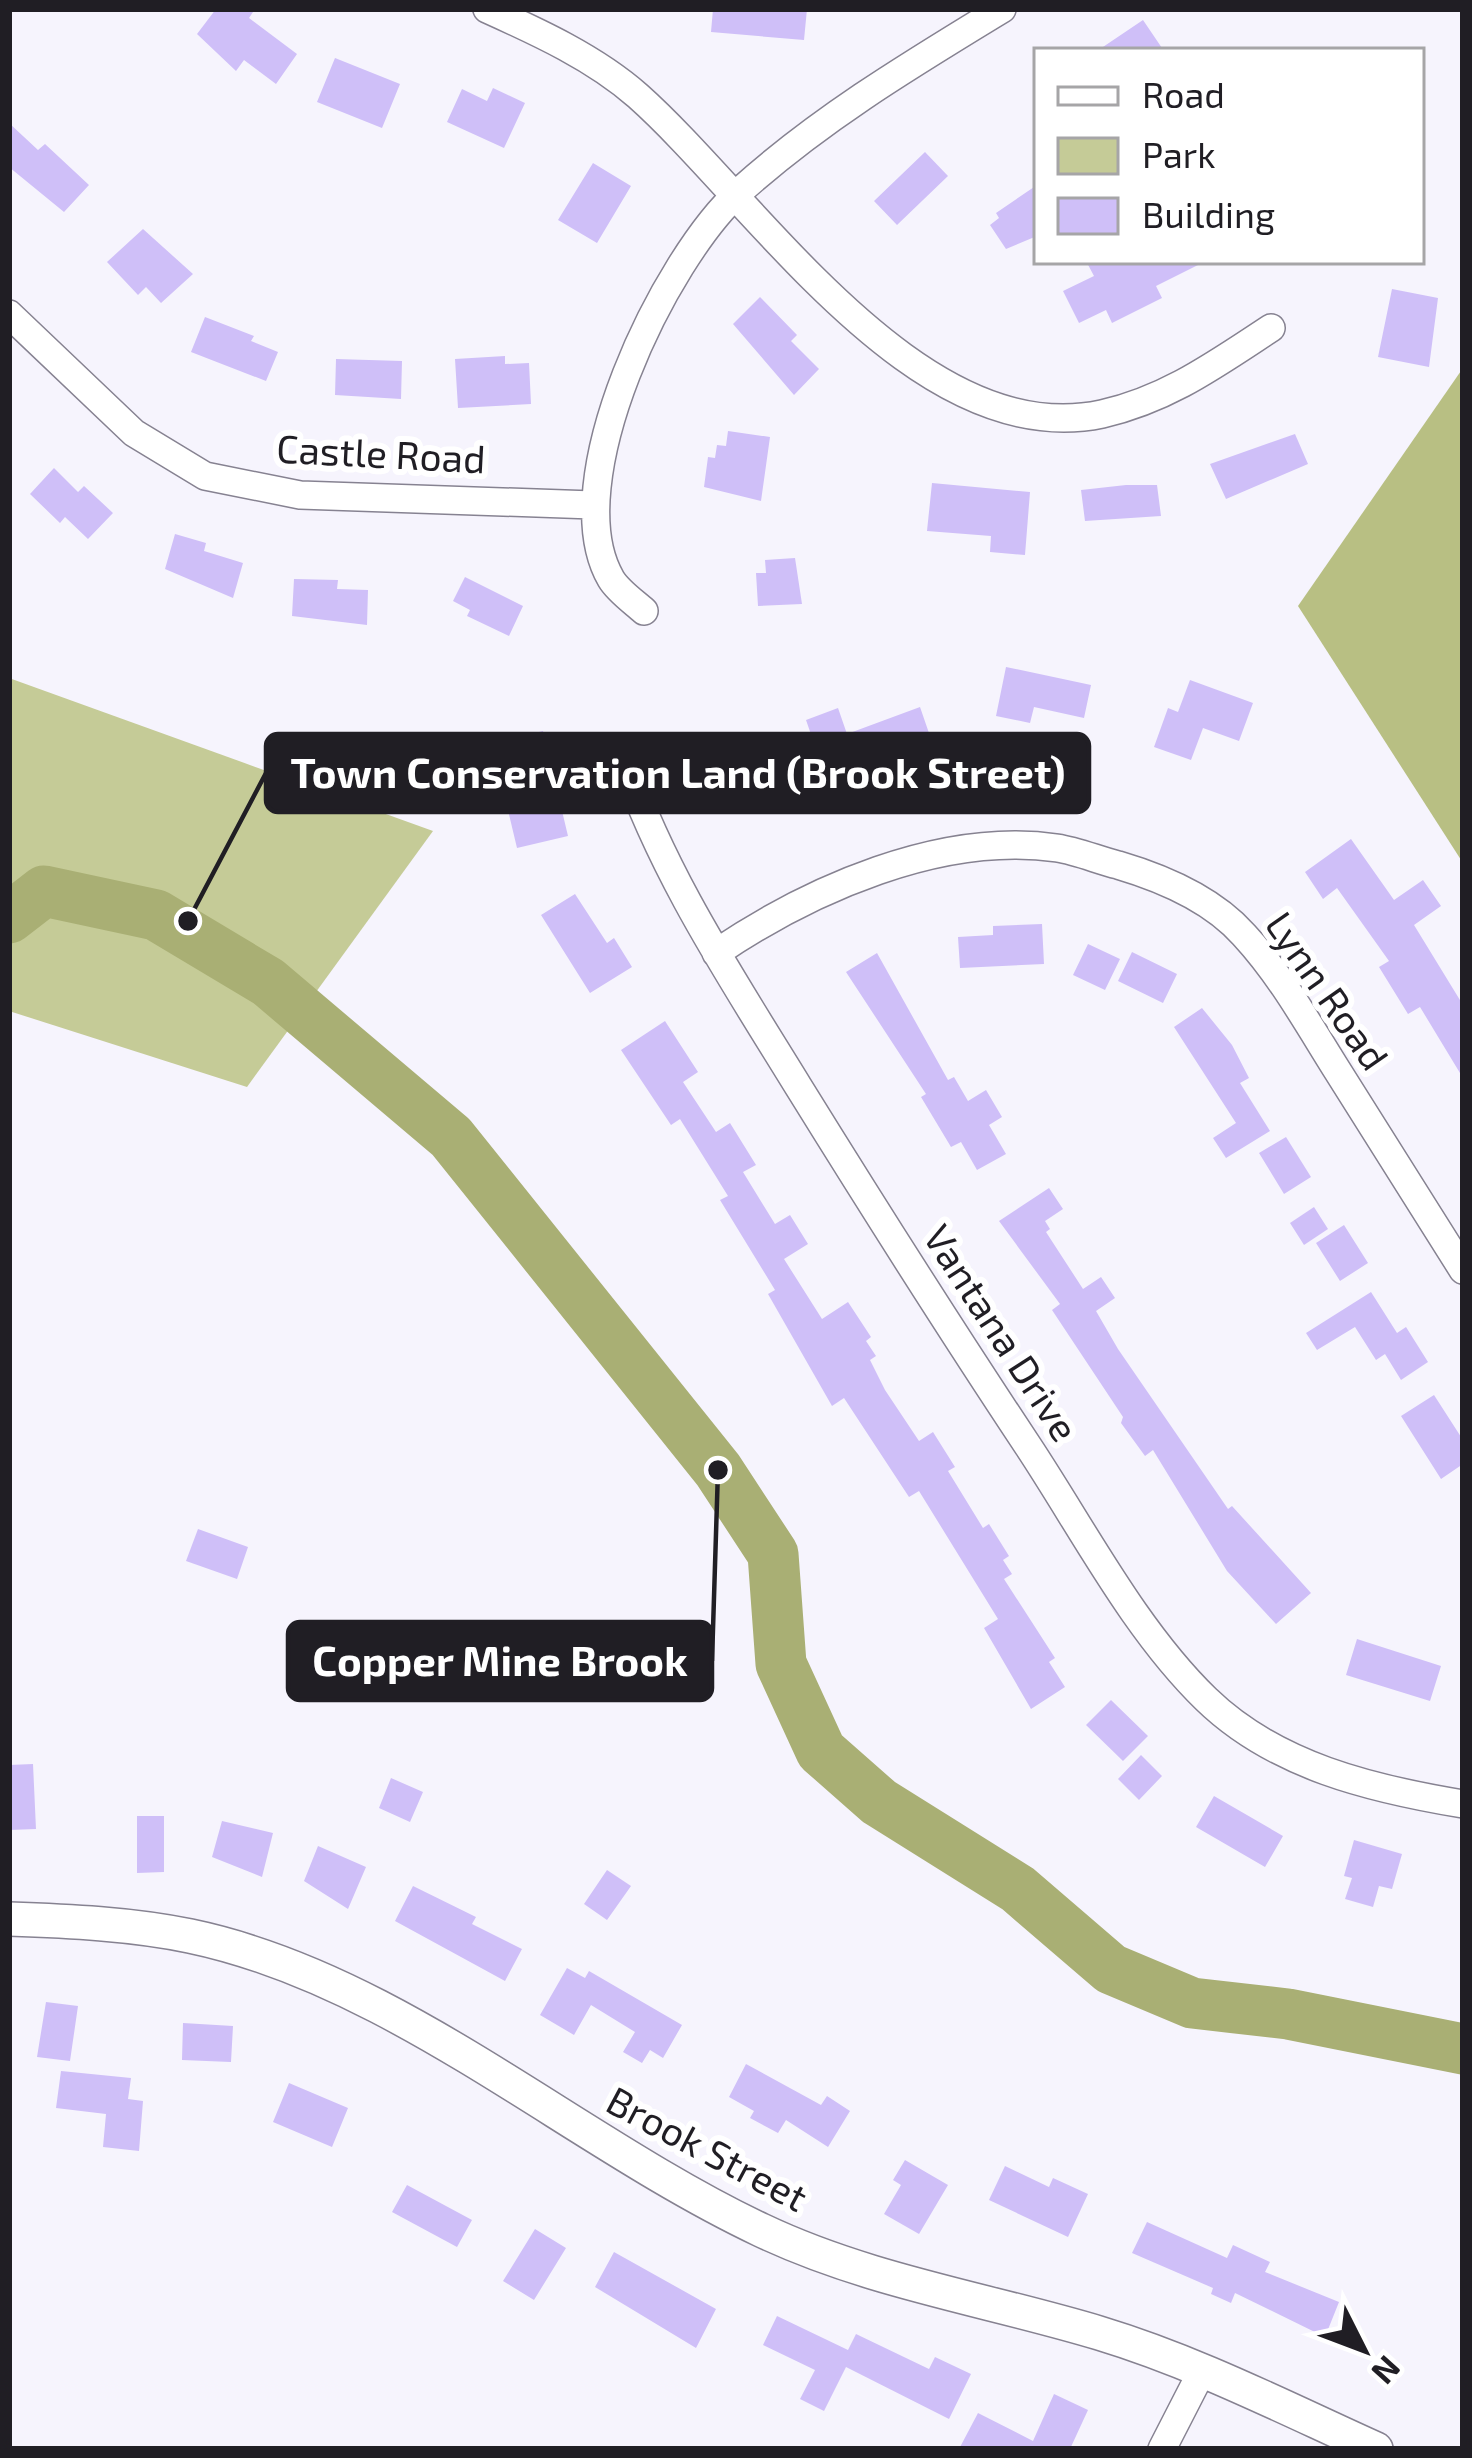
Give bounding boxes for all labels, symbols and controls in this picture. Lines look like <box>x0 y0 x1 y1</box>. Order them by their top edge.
legend <box>1034 48 1424 264</box>
text: Road <box>1142 72 1225 115</box>
text: Park <box>1142 132 1216 175</box>
text: Building <box>1142 192 1275 235</box>
street label: Castle Road <box>275 424 487 481</box>
callout: Town Conservation Land (Brook Street) <box>266 734 1089 812</box>
text: Town Conservation Land (Brook Street) <box>291 746 1065 796</box>
street label: Lynn Road <box>1257 902 1400 1078</box>
street label: Vantana Drive <box>915 1215 1090 1449</box>
callout: Copper Mine Brook <box>288 1622 712 1700</box>
text: Copper Mine Brook <box>312 1634 688 1684</box>
street label: Brook Street <box>599 2075 816 2220</box>
north arrow <box>1304 2290 1424 2410</box>
text: N <box>1364 2349 1410 2393</box>

